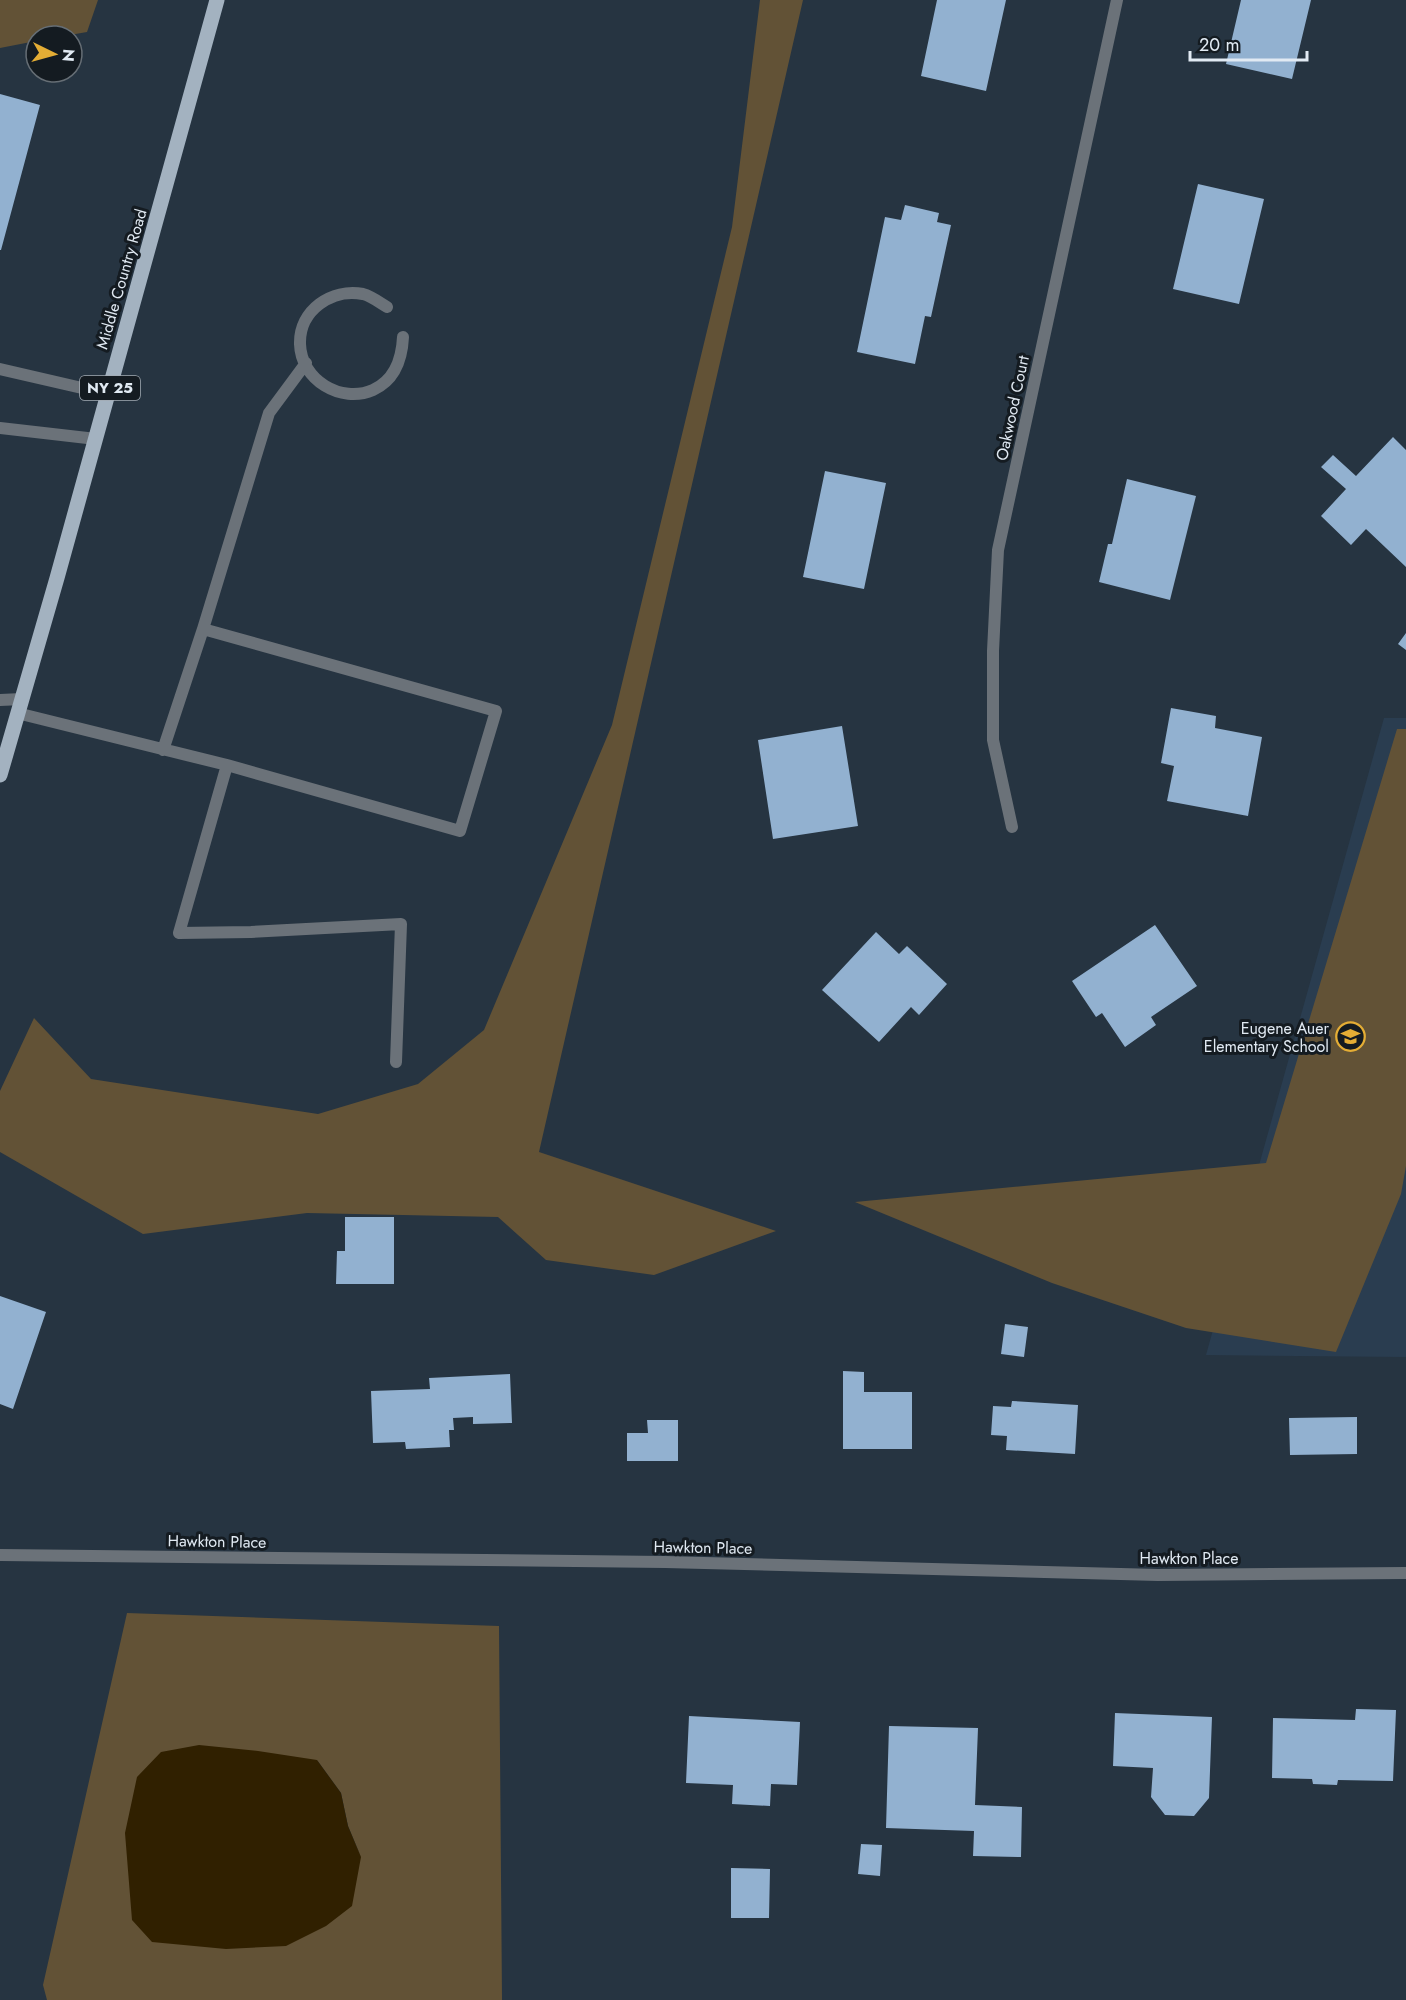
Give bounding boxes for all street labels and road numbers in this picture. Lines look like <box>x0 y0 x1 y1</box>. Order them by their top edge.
street label: Middle Country Road <box>90 206 152 352</box>
street label: Oakwood Court <box>990 353 1035 463</box>
road number: NY 25 <box>80 376 140 400</box>
street label: Hawkton Place <box>167 1529 267 1554</box>
street label: Hawkton Place <box>653 1535 753 1560</box>
street label: Hawkton Place <box>1140 1547 1238 1570</box>

